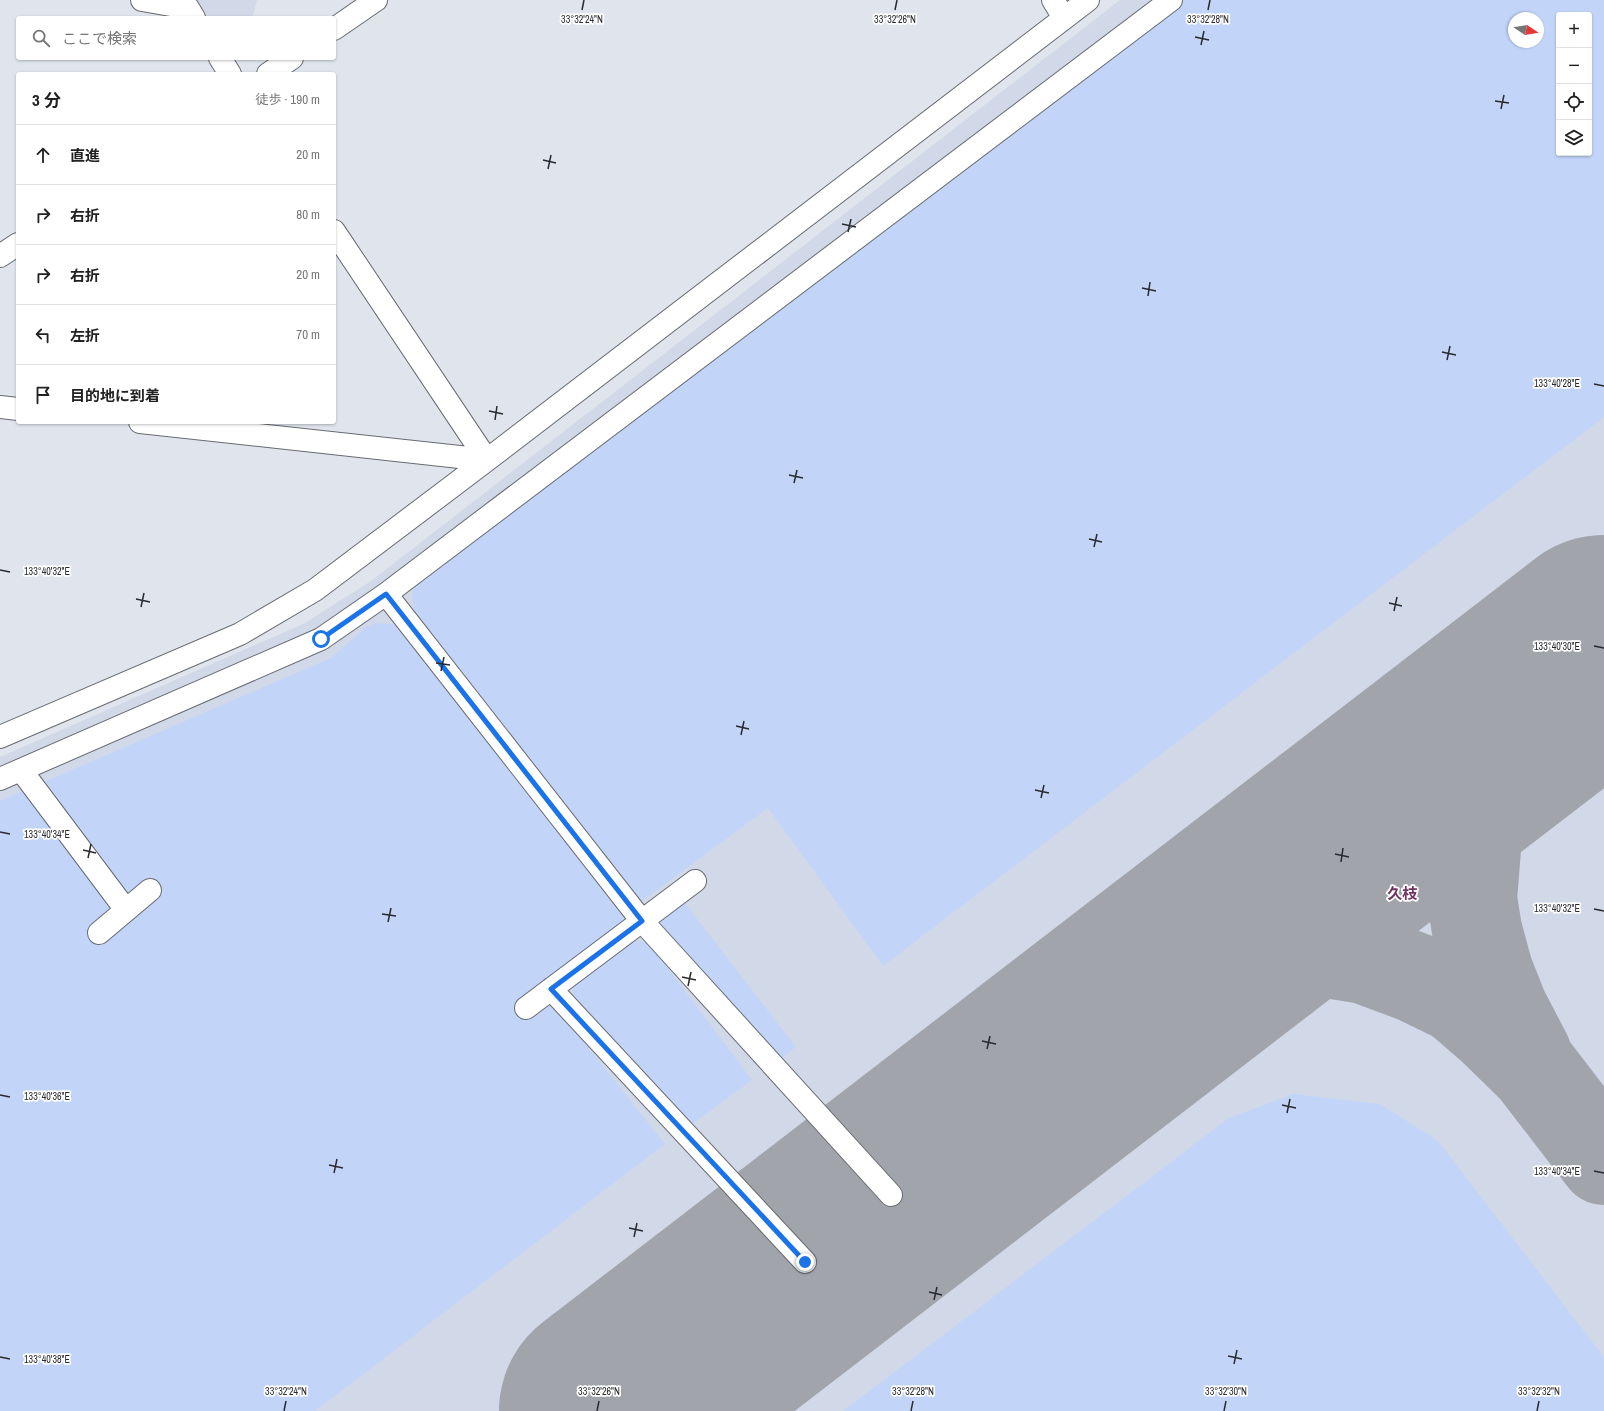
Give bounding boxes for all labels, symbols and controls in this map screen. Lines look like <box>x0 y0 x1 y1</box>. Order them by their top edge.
north arrow <box>1508 12 1544 48</box>
map controls <box>1556 12 1592 156</box>
button: + <box>1556 12 1592 48</box>
text: 33°32'24"N <box>561 13 603 26</box>
text: 33°32'26"N <box>874 13 916 26</box>
text: 33°32'28"N <box>1187 13 1229 26</box>
search box <box>16 16 336 60</box>
icon: search <box>30 27 52 49</box>
text: ここで検索 <box>62 28 137 49</box>
button: − <box>1556 48 1592 84</box>
button: locate <box>1556 84 1592 120</box>
text: 3 分 <box>32 88 61 111</box>
text: 徒歩 · 190 m <box>255 91 320 108</box>
button: layers <box>1556 120 1592 156</box>
icon: ahead <box>32 144 54 166</box>
text: 直進 <box>70 145 100 166</box>
text: 20 m <box>296 146 320 163</box>
icon: right <box>32 204 54 226</box>
text: 右折 <box>70 205 100 226</box>
text: 80 m <box>296 206 320 223</box>
icon: right <box>32 264 54 286</box>
text: 右折 <box>70 265 100 286</box>
text: 20 m <box>296 266 320 283</box>
icon: left <box>32 324 54 346</box>
text: 左折 <box>70 325 100 346</box>
text: 70 m <box>296 326 320 343</box>
text: 133°40'28"E <box>1534 377 1580 390</box>
icon: arrive <box>32 384 54 406</box>
text: 目的地に到着 <box>70 385 160 406</box>
text: 133°40'32"E <box>24 565 70 578</box>
route start <box>312 630 330 648</box>
text: 133°40'30"E <box>1534 640 1580 653</box>
text: 133°40'34"E <box>24 828 70 841</box>
district label: 久枝 <box>1387 883 1418 904</box>
text: 133°40'32"E <box>1534 902 1580 915</box>
text: 133°40'36"E <box>24 1090 70 1103</box>
text: 133°40'34"E <box>1534 1165 1580 1178</box>
route end <box>796 1253 814 1271</box>
text: 133°40'38"E <box>24 1353 70 1366</box>
text: 33°32'24"N <box>265 1385 307 1398</box>
text: 33°32'26"N <box>578 1385 620 1398</box>
text: 33°32'28"N <box>892 1385 934 1398</box>
text: 33°32'30"N <box>1205 1385 1247 1398</box>
text: 33°32'32"N <box>1518 1385 1560 1398</box>

